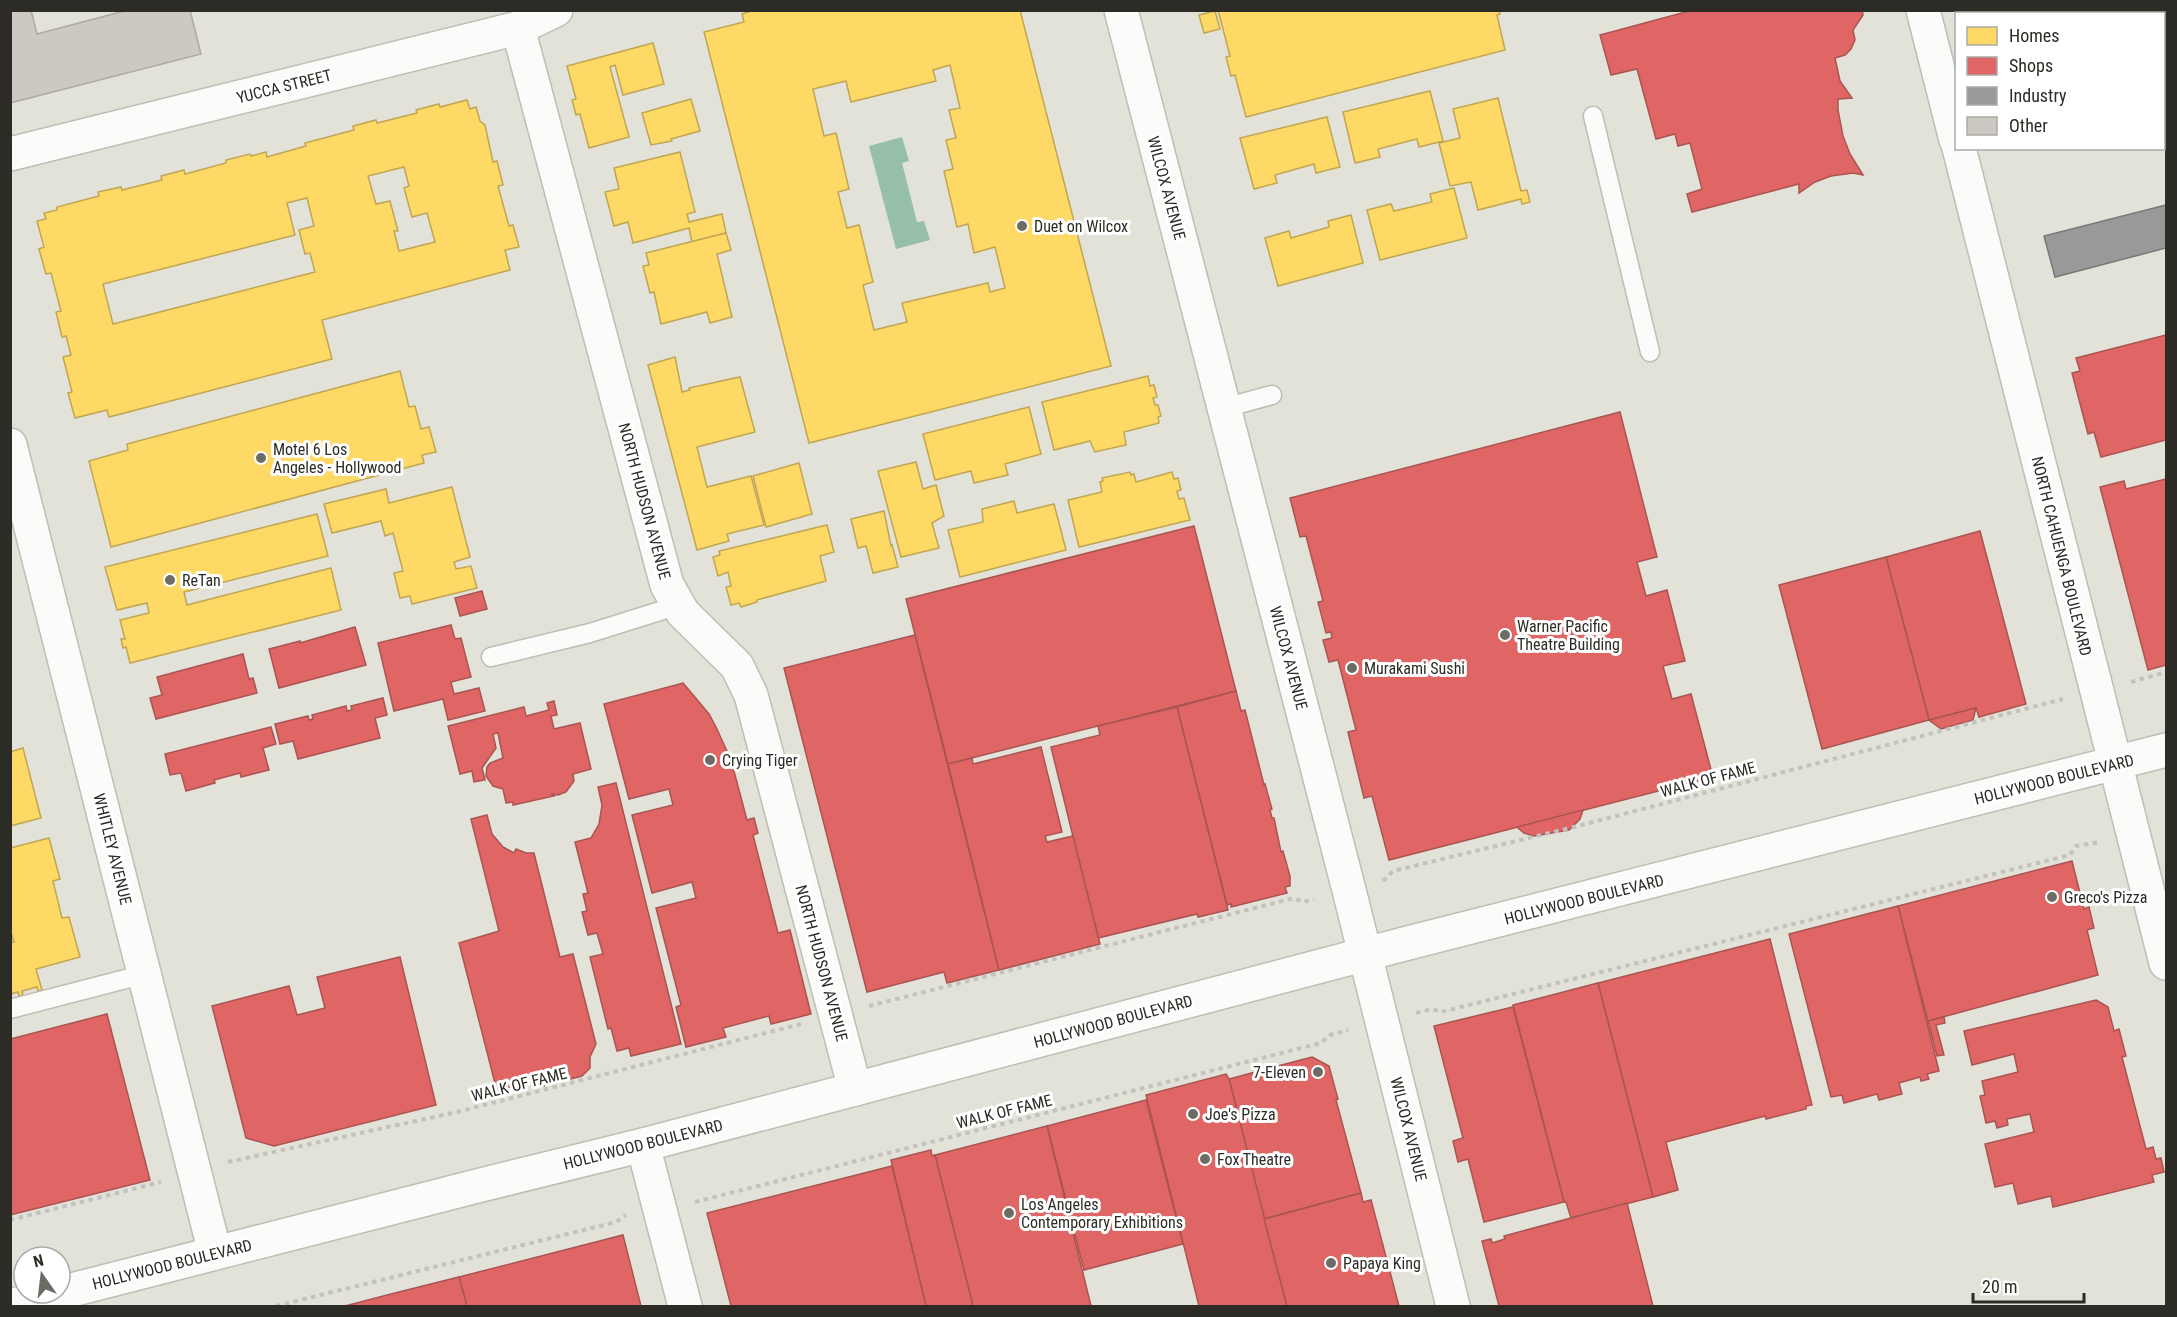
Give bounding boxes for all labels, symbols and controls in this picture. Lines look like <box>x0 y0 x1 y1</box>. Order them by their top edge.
legend <box>1955 12 2165 150</box>
text: Homes <box>2009 25 2059 46</box>
text: Shops <box>2009 55 2053 76</box>
street label: YUCCA STREET <box>235 66 334 107</box>
text: Industry <box>2009 85 2067 106</box>
text: Other <box>2009 115 2048 136</box>
street label: WILCOX AVENUE <box>1144 134 1190 242</box>
place label: Duet on Wilcox <box>1034 217 1128 236</box>
marker: Duet on Wilcox <box>1015 219 1029 233</box>
street label: NORTH HUDSON AVENUE <box>614 421 675 581</box>
place label: Motel 6 Los Angeles - Hollywood <box>273 440 402 477</box>
marker: Motel 6 Los Angeles - Hollywood <box>254 451 268 465</box>
street label: NORTH CAHUENGA BOULEVARD <box>2028 454 2096 658</box>
place label: ReTan <box>182 571 221 590</box>
marker: ReTan <box>163 573 177 587</box>
street label: WILCOX AVENUE <box>1266 604 1312 712</box>
place label: Warner Pacific Theatre Building <box>1517 617 1620 654</box>
marker: Warner Pacific Theatre Building <box>1498 628 1512 642</box>
place label: Murakami Sushi <box>1364 659 1465 678</box>
marker: Murakami Sushi <box>1345 661 1359 675</box>
street label: HOLLYWOOD BOULEVARD <box>1972 750 2136 809</box>
place label: Crying Tiger <box>722 751 798 770</box>
marker: Crying Tiger <box>703 753 717 767</box>
street label: WALK OF FAME <box>1658 758 1758 801</box>
street label: WHITLEY AVENUE <box>89 791 136 907</box>
street label: HOLLYWOOD BOULEVARD <box>1502 870 1666 929</box>
street label: NORTH HUDSON AVENUE <box>791 883 852 1043</box>
place label: Greco's Pizza <box>2064 888 2147 907</box>
marker: Greco's Pizza <box>2045 890 2059 904</box>
street label: HOLLYWOOD BOULEVARD <box>1032 991 1195 1052</box>
street label: WALK OF FAME <box>469 1063 569 1106</box>
place label: 7-Eleven <box>1253 1063 1306 1082</box>
marker: 7-Eleven <box>1311 1065 1325 1079</box>
street label: WILCOX AVENUE <box>1386 1075 1431 1183</box>
street label: WALK OF FAME <box>954 1090 1054 1133</box>
place label: Joe's Pizza <box>1205 1105 1276 1124</box>
marker: Joe's Pizza <box>1186 1107 1200 1121</box>
street label: HOLLYWOOD BOULEVARD <box>561 1115 725 1174</box>
place label: Fox Theatre <box>1217 1150 1291 1169</box>
marker: Fox Theatre <box>1198 1152 1212 1166</box>
place label: Los Angeles Contemporary Exhibitions <box>1021 1195 1183 1232</box>
marker: Los Angeles Contemporary Exhibitions <box>1002 1206 1016 1220</box>
street label: HOLLYWOOD BOULEVARD <box>90 1235 254 1294</box>
north arrow <box>12 1245 72 1305</box>
text: N <box>31 1251 46 1271</box>
place label: Papaya King <box>1343 1254 1421 1273</box>
marker: Papaya King <box>1324 1256 1338 1270</box>
scale bar <box>1973 1266 2084 1304</box>
text: 20 m <box>1982 1276 2017 1297</box>

